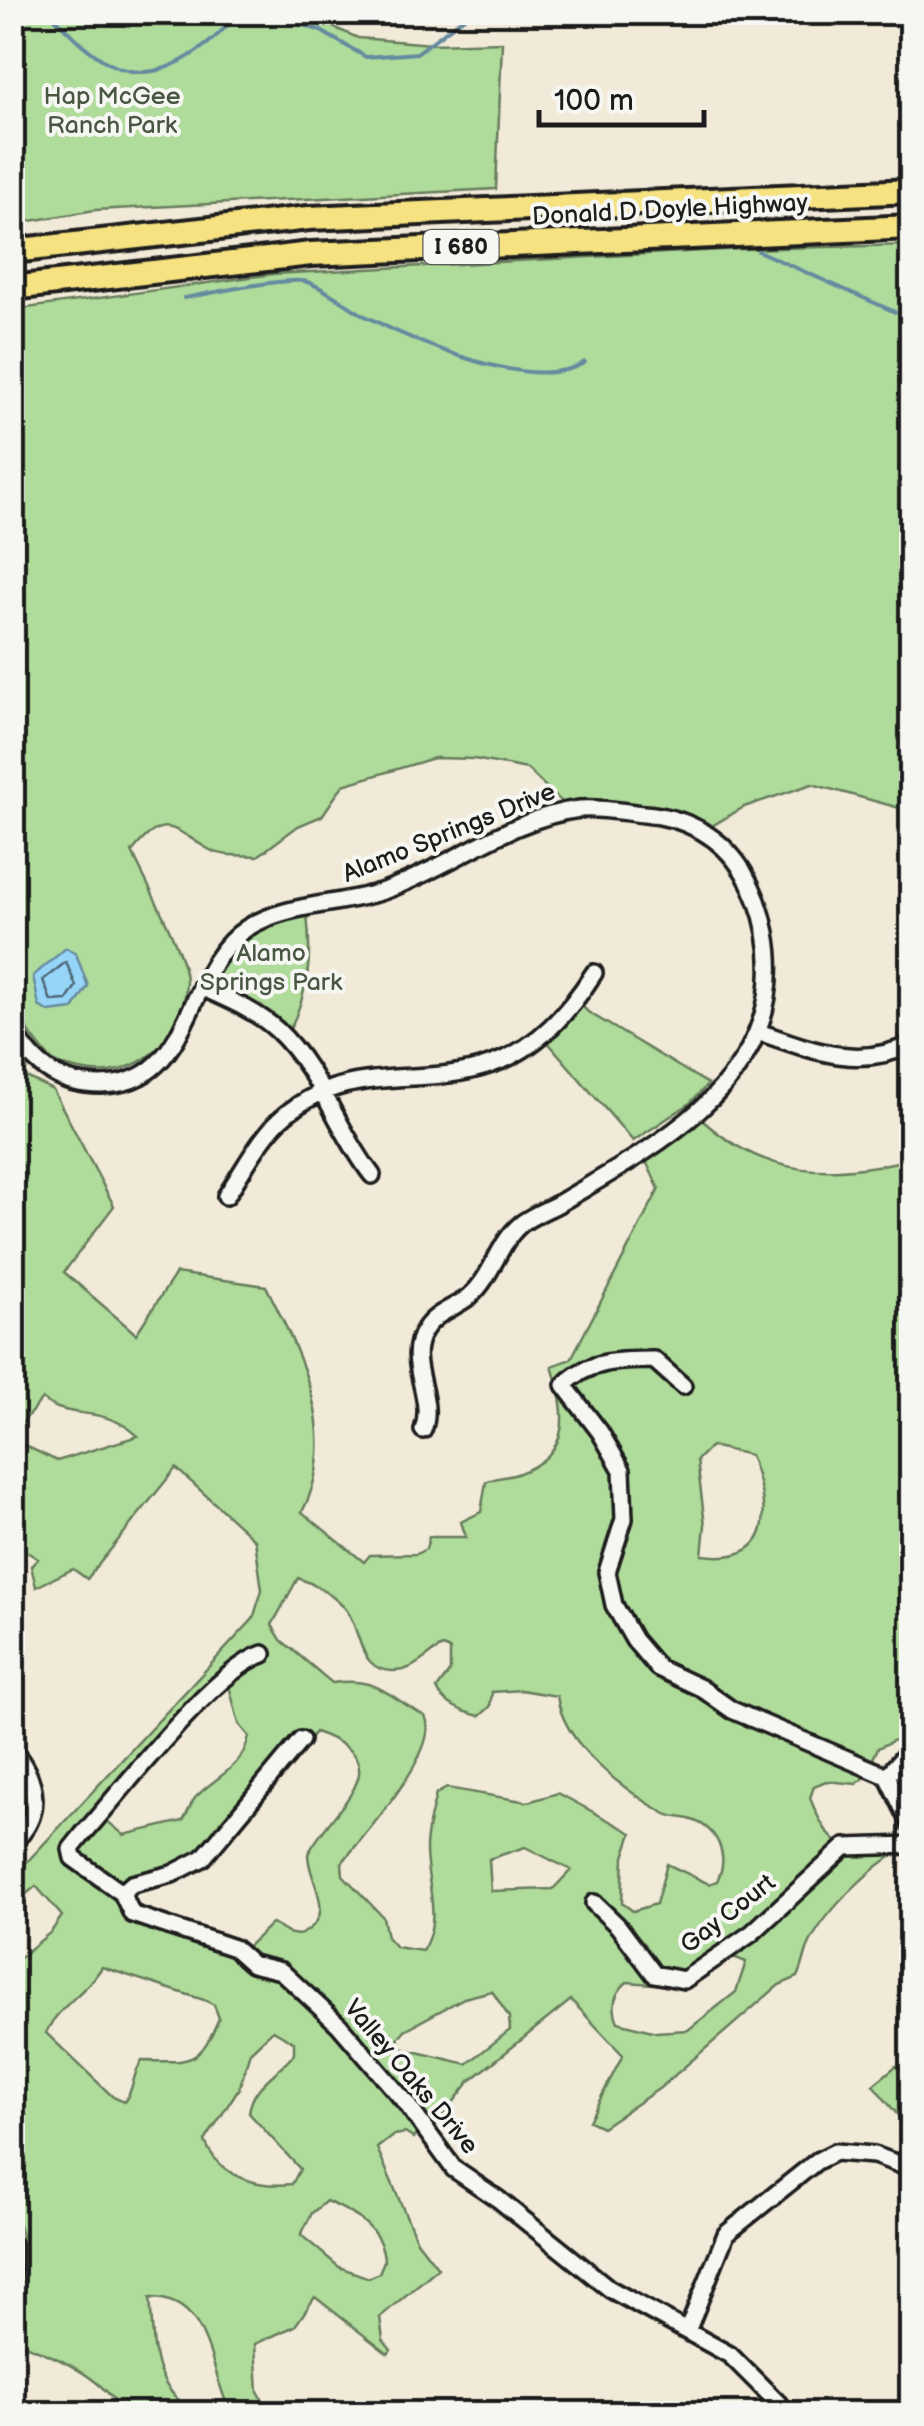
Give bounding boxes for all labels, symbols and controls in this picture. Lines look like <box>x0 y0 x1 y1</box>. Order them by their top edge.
scale bar <box>539 65 704 127</box>
park label: Hap McGee Ranch Park <box>44 81 181 141</box>
text: 100 m <box>554 83 634 119</box>
street label: Donald D Doyle Highway <box>531 187 809 233</box>
road number: I 680 <box>424 230 498 264</box>
street label: Alamo Springs Drive <box>338 776 560 890</box>
park label: Alamo Springs Park <box>200 938 343 998</box>
street label: Gay Court <box>674 1867 782 1961</box>
street label: Valley Oaks Drive <box>337 1993 485 2161</box>

